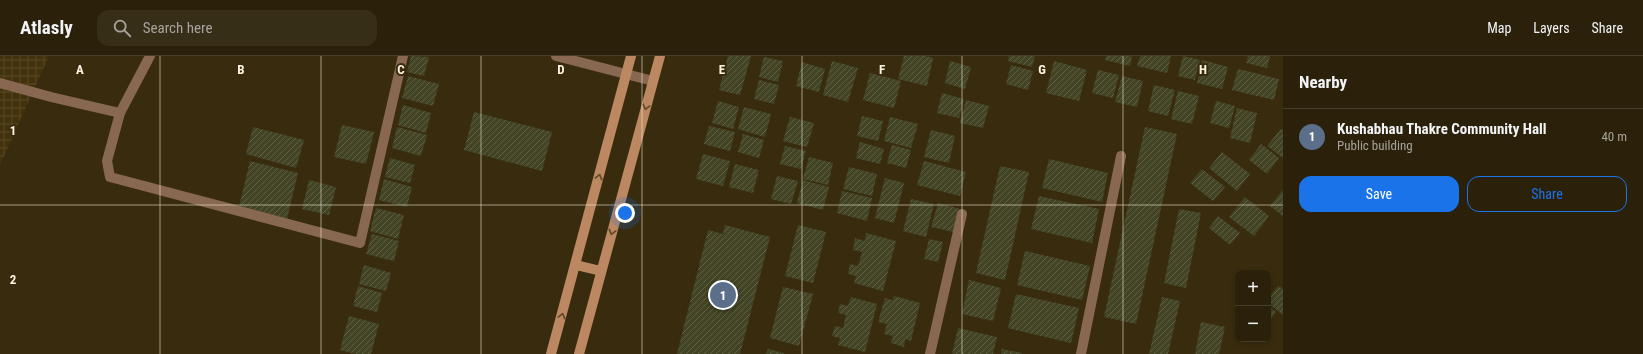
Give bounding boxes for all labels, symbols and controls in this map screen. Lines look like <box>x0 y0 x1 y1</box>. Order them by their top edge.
search box <box>97 10 377 46</box>
text: Atlasly <box>20 16 73 39</box>
icon: search <box>111 17 133 39</box>
text: Search here <box>143 19 212 37</box>
text: Map <box>1487 20 1511 36</box>
text: Layers <box>1533 20 1570 36</box>
text: Share <box>1592 20 1623 36</box>
text: A <box>76 62 84 77</box>
text: B <box>237 62 245 77</box>
text: C <box>397 62 405 77</box>
text: D <box>557 62 565 77</box>
text: E <box>719 62 726 77</box>
text: F <box>879 62 885 77</box>
text: G <box>1038 62 1046 77</box>
text: H <box>1199 62 1207 77</box>
text: Nearby <box>1299 72 1347 92</box>
one-way arrow <box>642 103 651 110</box>
text: Kushabhau Thakre Community Hall <box>1337 120 1547 138</box>
text: 1 <box>10 123 16 138</box>
text: 1 <box>1309 129 1315 144</box>
text: 40 m <box>1601 129 1627 144</box>
text: Public building <box>1337 138 1413 153</box>
one-way arrow <box>594 174 602 180</box>
button: Save <box>1299 176 1459 212</box>
button: Share <box>1467 176 1627 212</box>
your location <box>615 203 635 223</box>
one-way arrow <box>608 229 617 236</box>
map controls <box>1235 270 1271 342</box>
button: + <box>1235 270 1271 306</box>
text: 2 <box>10 272 17 287</box>
pin: 1 <box>710 280 736 310</box>
button: − <box>1235 306 1271 342</box>
one-way arrow <box>557 313 566 320</box>

